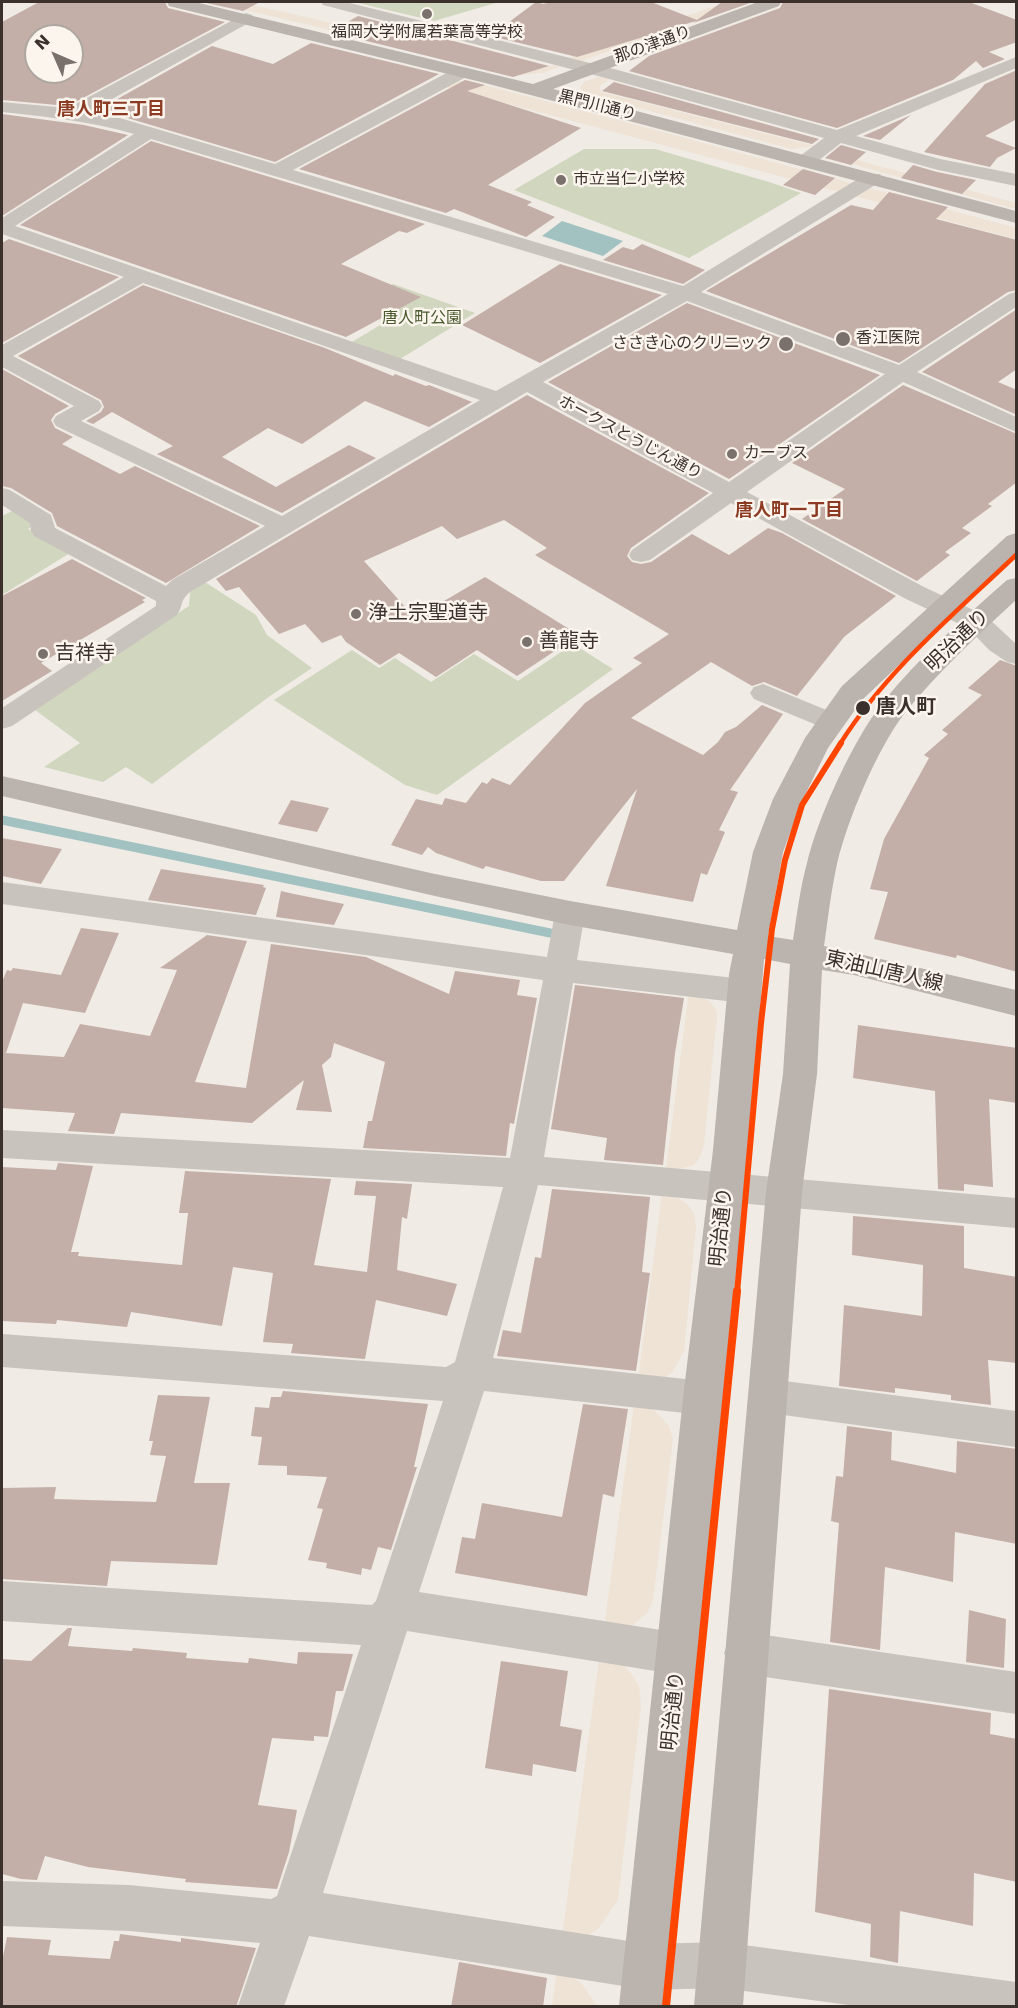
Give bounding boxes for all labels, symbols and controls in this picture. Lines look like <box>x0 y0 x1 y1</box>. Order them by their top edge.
marker: 福岡大学附属若葉高等学校 <box>420 7 434 21</box>
street label: 那の津通り <box>612 22 694 68</box>
place label: 福岡大学附属若葉高等学校 <box>331 23 523 43</box>
north arrow <box>24 24 84 84</box>
text: N <box>31 31 54 54</box>
street label: 黒門川通り <box>556 87 638 125</box>
district label: 唐人町三丁目 <box>57 99 165 121</box>
place label: 市立当仁小学校 <box>573 170 685 190</box>
marker: 市立当仁小学校 <box>554 173 568 187</box>
park label: 唐人町公園 <box>382 309 462 329</box>
place label: 香江医院 <box>856 329 920 349</box>
marker: 香江医院 <box>834 330 852 348</box>
place label: ささき心のクリニック <box>612 334 772 354</box>
marker: ささき心のクリニック <box>777 335 795 353</box>
street label: ホークスとうじん通り <box>555 392 705 484</box>
place label: カーブス <box>744 444 808 464</box>
marker: カーブス <box>725 447 739 461</box>
district label: 唐人町一丁目 <box>735 500 843 522</box>
place label: 浄土宗聖道寺 <box>368 602 488 626</box>
street label: 明治通り <box>921 605 995 677</box>
marker: 浄土宗聖道寺 <box>349 607 363 621</box>
place label: 善龍寺 <box>539 630 599 654</box>
marker: 善龍寺 <box>520 635 534 649</box>
place label: 吉祥寺 <box>55 642 115 666</box>
marker: 吉祥寺 <box>36 647 50 661</box>
place label: 唐人町 <box>876 696 936 720</box>
marker: 唐人町 <box>854 699 872 717</box>
street label: 東油山唐人線 <box>823 947 945 997</box>
street label: 明治通り <box>706 1186 738 1268</box>
street label: 明治通り <box>658 1670 690 1752</box>

